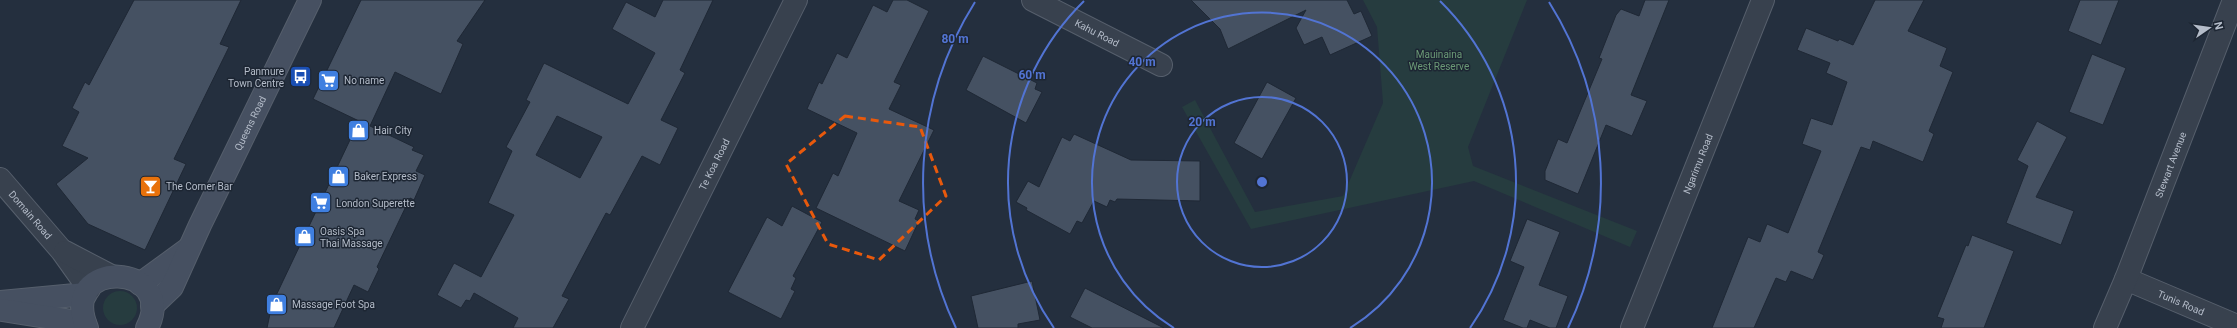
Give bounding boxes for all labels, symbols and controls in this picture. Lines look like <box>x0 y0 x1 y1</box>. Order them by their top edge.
north arrow <box>2189 8 2229 48</box>
street label: Kahu Road <box>1073 17 1121 48</box>
text: N <box>2211 21 2226 31</box>
text: 80 m <box>941 32 969 46</box>
park label: Mauinaina West Reserve <box>1409 49 1469 72</box>
text: 40 m <box>1128 55 1156 69</box>
bus stop icon: Panmure Town Centre <box>287 64 313 90</box>
place label: Panmure Town Centre <box>228 66 284 89</box>
supermarket icon: No name <box>315 67 341 93</box>
text: 60 m <box>1018 68 1046 82</box>
place label: No name <box>344 75 384 86</box>
street label: Queens Road <box>232 94 268 152</box>
text: 20 m <box>1188 115 1216 129</box>
shop icon: Hair City <box>345 117 371 143</box>
place label: Hair City <box>374 125 412 136</box>
street label: Stewart Avenue <box>2153 130 2188 199</box>
street label: Ngarimu Road <box>1681 132 1715 195</box>
street label: Te Koa Road <box>696 137 731 192</box>
shop icon: Baker Express <box>326 163 352 189</box>
place label: Baker Express <box>354 171 417 182</box>
bar icon: The Corner Bar <box>138 173 164 199</box>
centre of rings <box>1255 175 1269 189</box>
place label: The Corner Bar <box>166 181 233 192</box>
street label: Domain Road <box>7 188 54 241</box>
supermarket icon: London Superette <box>308 190 334 216</box>
place label: London Superette <box>336 198 415 209</box>
shop icon: Oasis Spa Thai Massage <box>291 224 317 250</box>
place label: Oasis Spa Thai Massage <box>320 226 383 249</box>
street label: Tunis Road <box>2156 288 2206 317</box>
shop icon: Massage Foot Spa <box>264 291 290 317</box>
place label: Massage Foot Spa <box>292 299 375 310</box>

